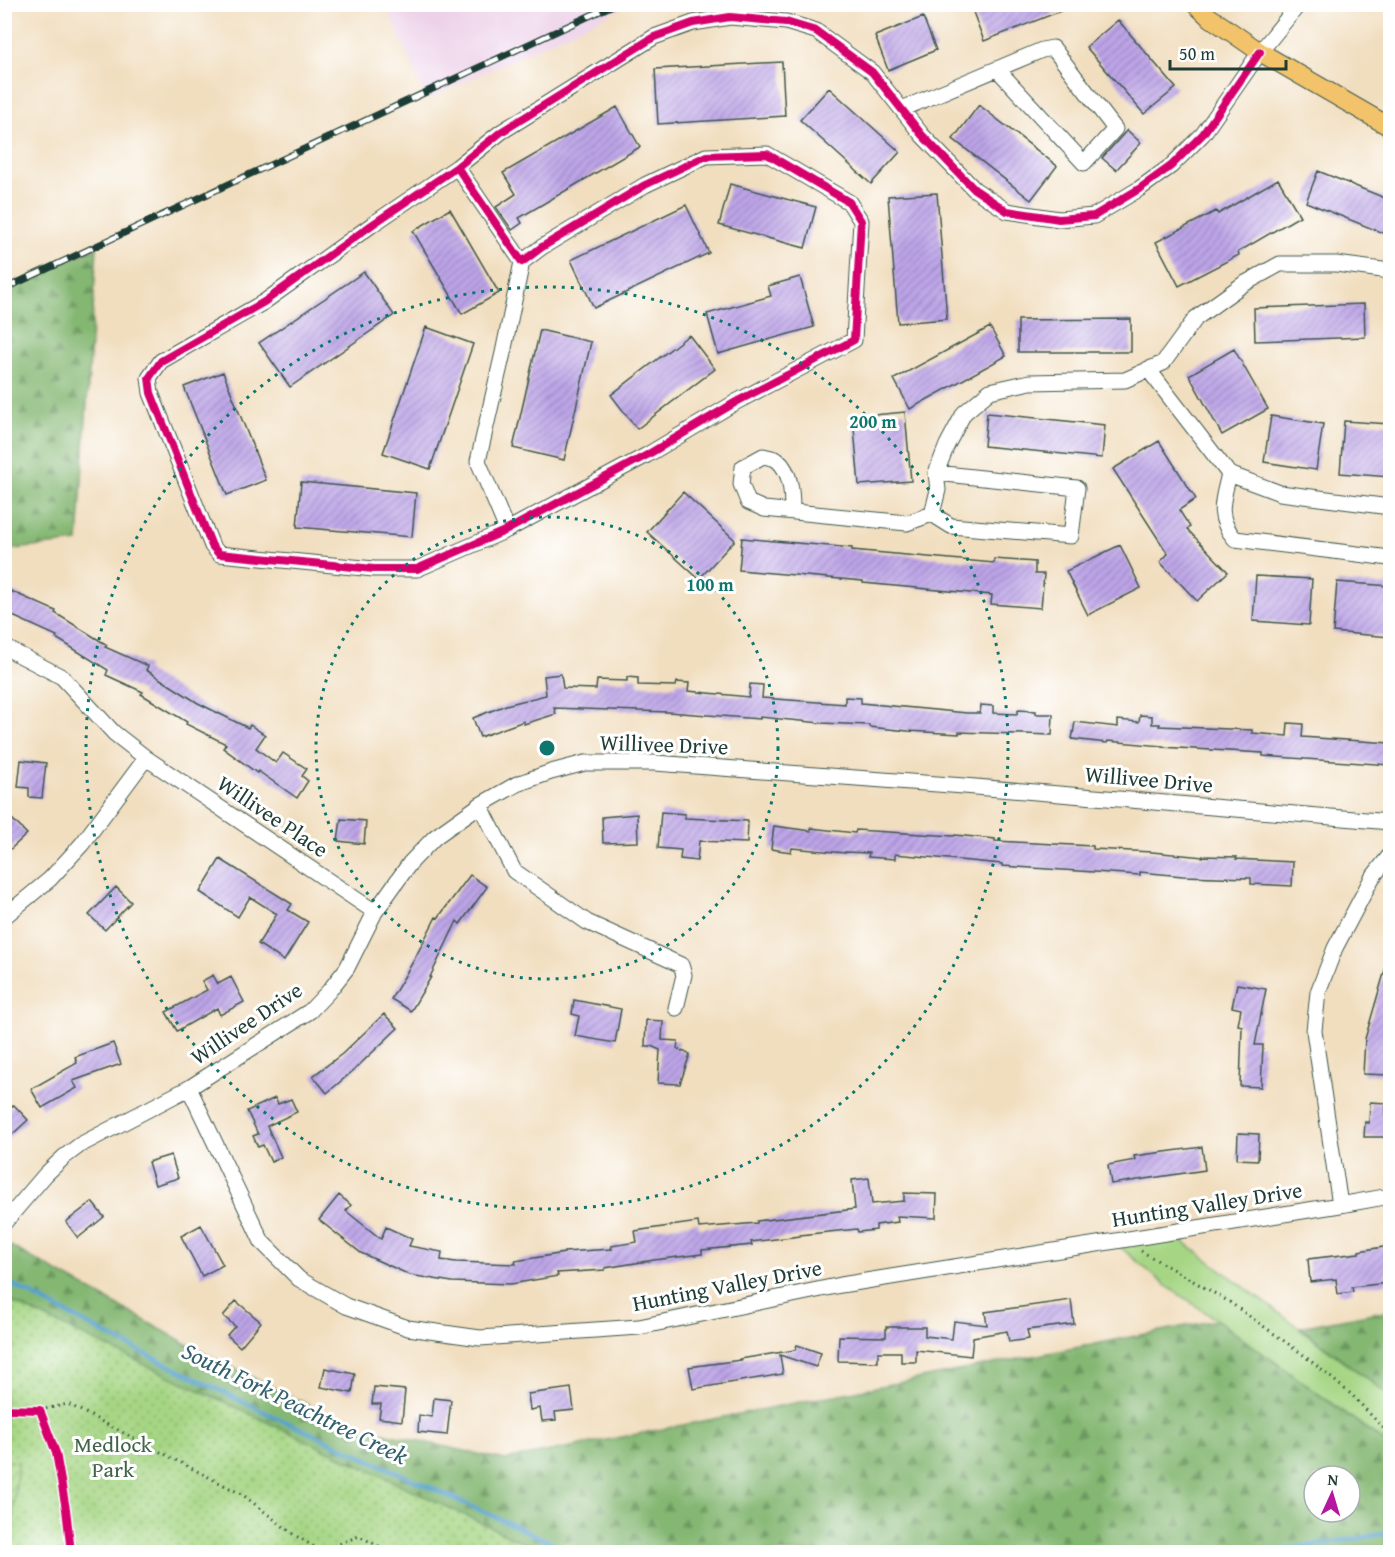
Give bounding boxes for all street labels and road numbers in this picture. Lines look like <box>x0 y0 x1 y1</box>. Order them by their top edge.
street label: Willivee Drive <box>599 726 729 762</box>
street label: Willivee Drive <box>1083 757 1215 801</box>
street label: Willivee Place <box>211 767 335 865</box>
street label: Willivee Drive <box>184 974 308 1072</box>
street label: Hunting Valley Drive <box>1110 1173 1304 1235</box>
street label: Hunting Valley Drive <box>630 1251 824 1319</box>

